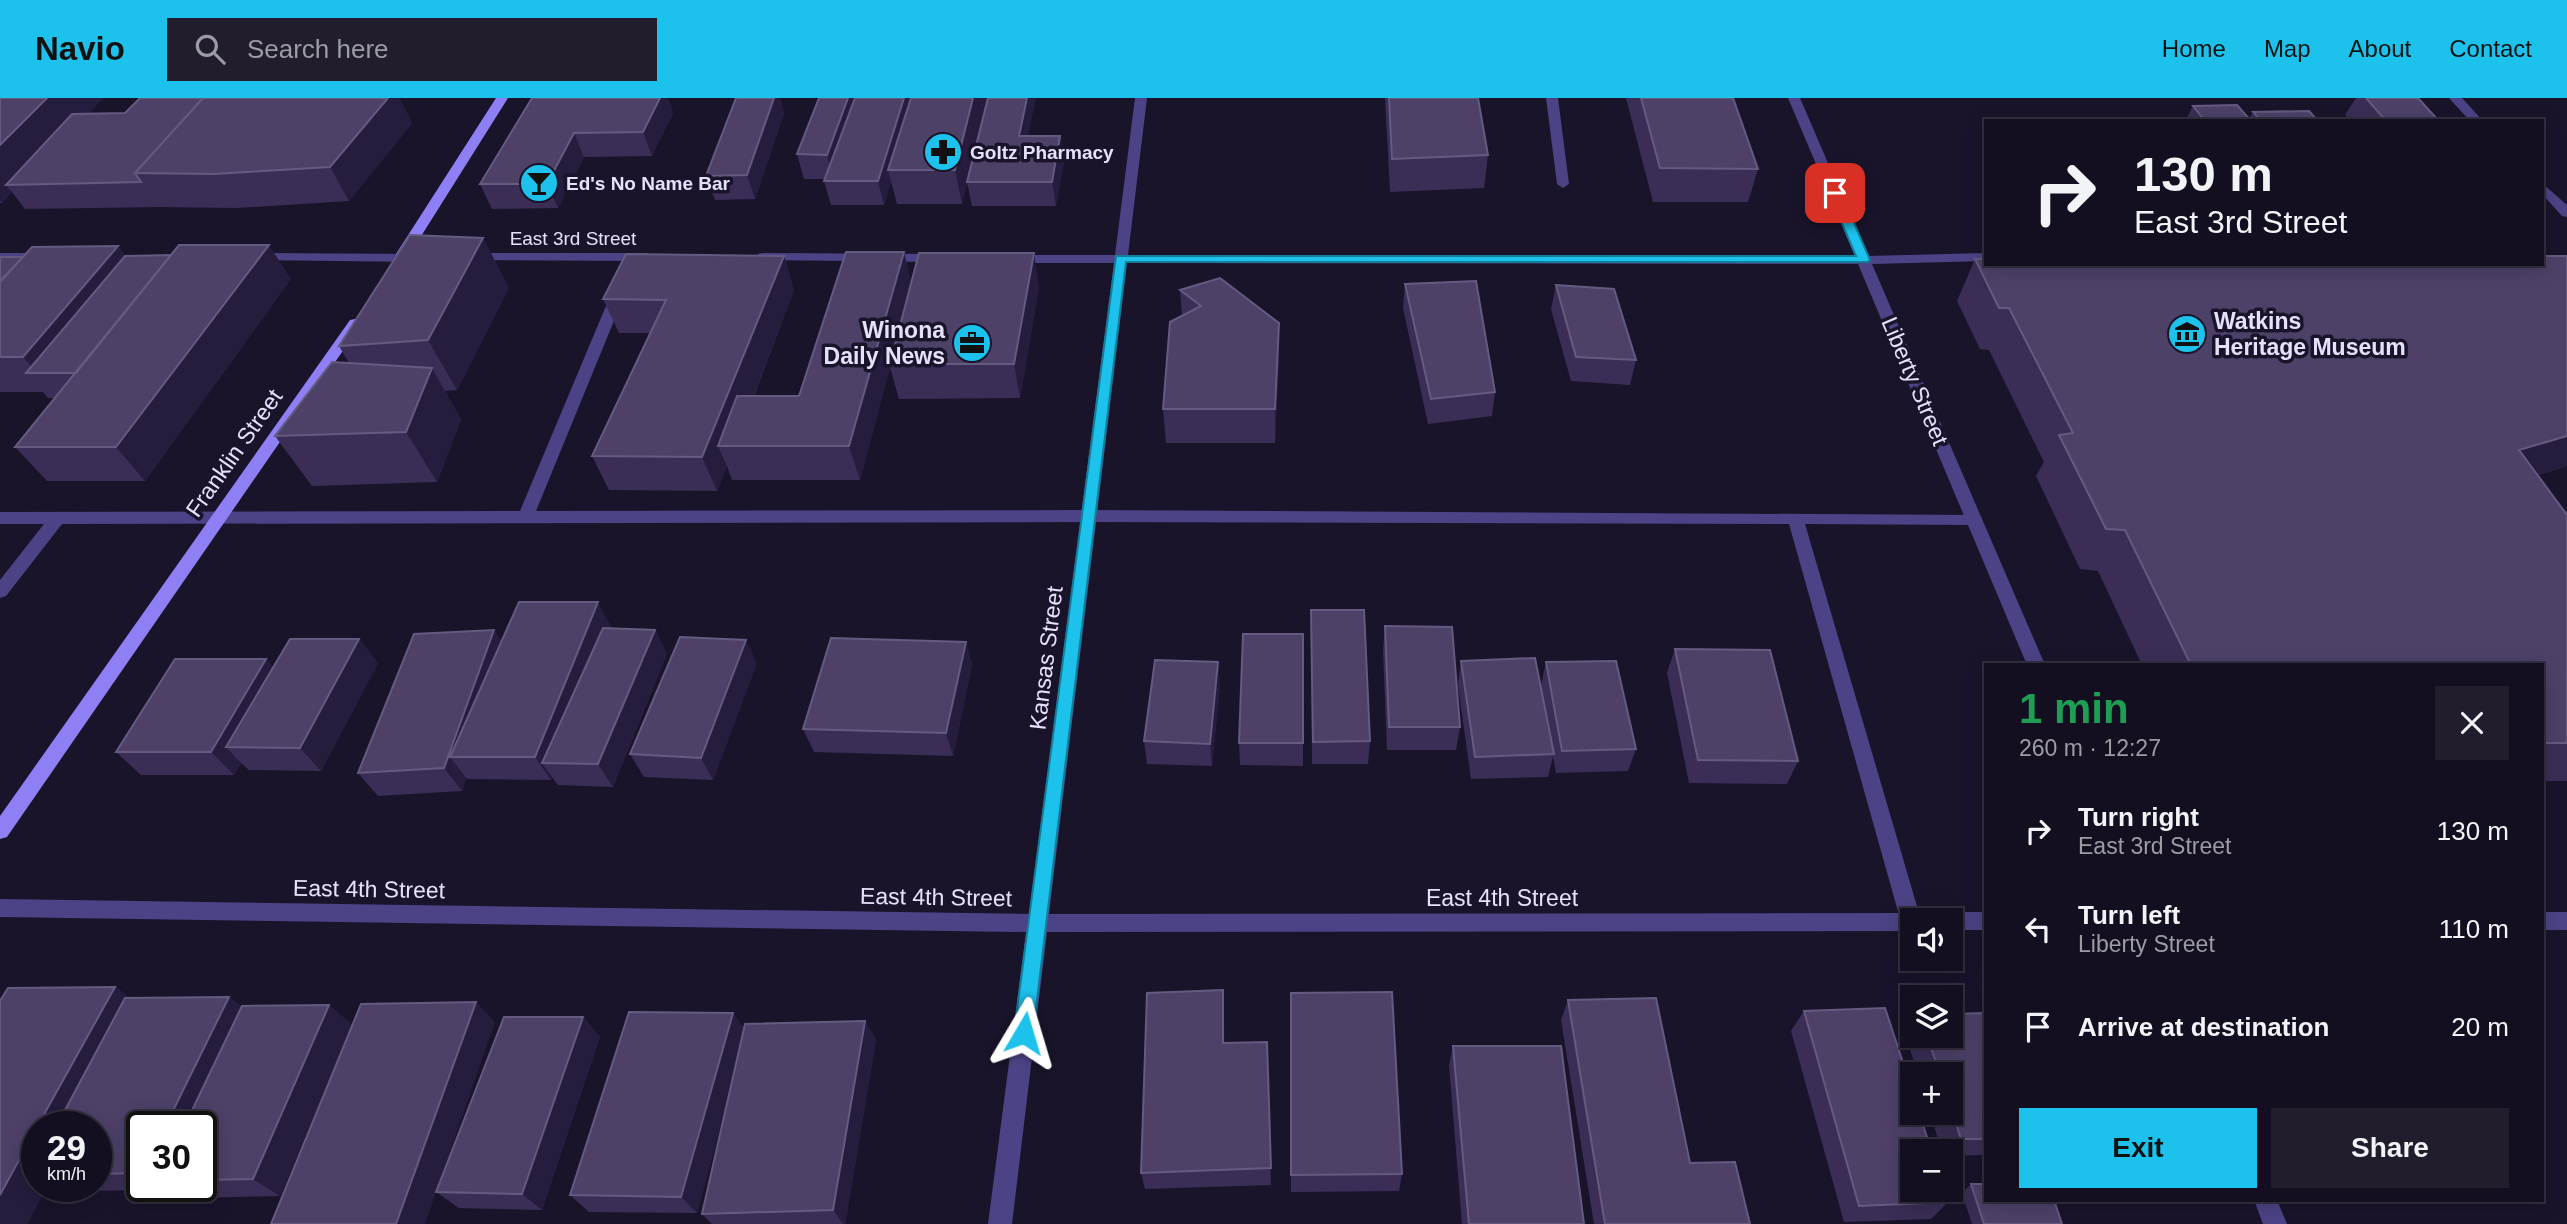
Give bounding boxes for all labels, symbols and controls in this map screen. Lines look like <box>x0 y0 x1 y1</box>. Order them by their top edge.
search box <box>167 18 657 81</box>
text: Navio <box>35 30 125 67</box>
icon: search <box>191 30 229 68</box>
text: Search here <box>247 34 389 64</box>
text: Home <box>2162 35 2226 62</box>
text: Map <box>2264 35 2311 62</box>
text: About <box>2349 35 2411 62</box>
text: Contact <box>2449 35 2532 62</box>
pharmacy icon: Goltz Pharmacy <box>922 131 964 173</box>
place label: Goltz Pharmacy <box>970 142 1114 163</box>
icon: right <box>2019 147 2110 238</box>
text: 130 m <box>2134 147 2273 201</box>
bar icon: Ed's No Name Bar <box>518 162 560 204</box>
pin <box>1805 163 1865 223</box>
place label: Ed's No Name Bar <box>566 173 731 194</box>
icon: arrive <box>1816 174 1854 212</box>
text: East 3rd Street <box>2134 204 2347 240</box>
street label: East 3rd Street <box>510 228 637 249</box>
place label: Watkins Heritage Museum <box>2214 308 2406 360</box>
street label: Liberty Street <box>1876 313 1954 450</box>
museum icon: Watkins Heritage Museum <box>2166 313 2208 355</box>
place label: Winona Daily News <box>824 317 945 369</box>
office icon: Winona Daily News <box>951 322 993 364</box>
street label: Franklin Street <box>180 384 288 522</box>
street label: Kansas Street <box>1024 584 1068 731</box>
text: 1 min <box>2019 685 2129 732</box>
button: close <box>2435 686 2509 760</box>
text: 260 m · 12:27 <box>2019 735 2161 761</box>
text: Turn right <box>2078 802 2199 832</box>
icon: right <box>2019 812 2057 850</box>
text: 130 m <box>2437 816 2509 846</box>
text: East 3rd Street <box>2078 833 2231 859</box>
street label: East 4th Street <box>293 875 446 903</box>
street label: East 4th Street <box>860 883 1013 911</box>
street label: East 4th Street <box>1426 885 1579 911</box>
text: Turn left <box>2078 900 2180 930</box>
map controls <box>1900 908 1963 1202</box>
button: sound <box>1900 908 1963 971</box>
icon: left <box>2019 910 2057 948</box>
text: 110 m <box>2439 914 2509 944</box>
text: Liberty Street <box>2078 931 2215 957</box>
button: layers <box>1900 985 1963 1048</box>
position arrow <box>987 996 1061 1070</box>
icon: arrive <box>2019 1008 2057 1046</box>
text: Arrive at destination <box>2078 1012 2329 1042</box>
text: 20 m <box>2451 1012 2509 1042</box>
button: + <box>1900 1062 1963 1125</box>
button: Exit <box>2019 1108 2257 1188</box>
button: Share <box>2271 1108 2509 1188</box>
speed limit sign: 30 <box>126 1111 217 1202</box>
text: 29 <box>47 1128 86 1167</box>
button: − <box>1900 1139 1963 1202</box>
text: km/h <box>47 1164 86 1184</box>

